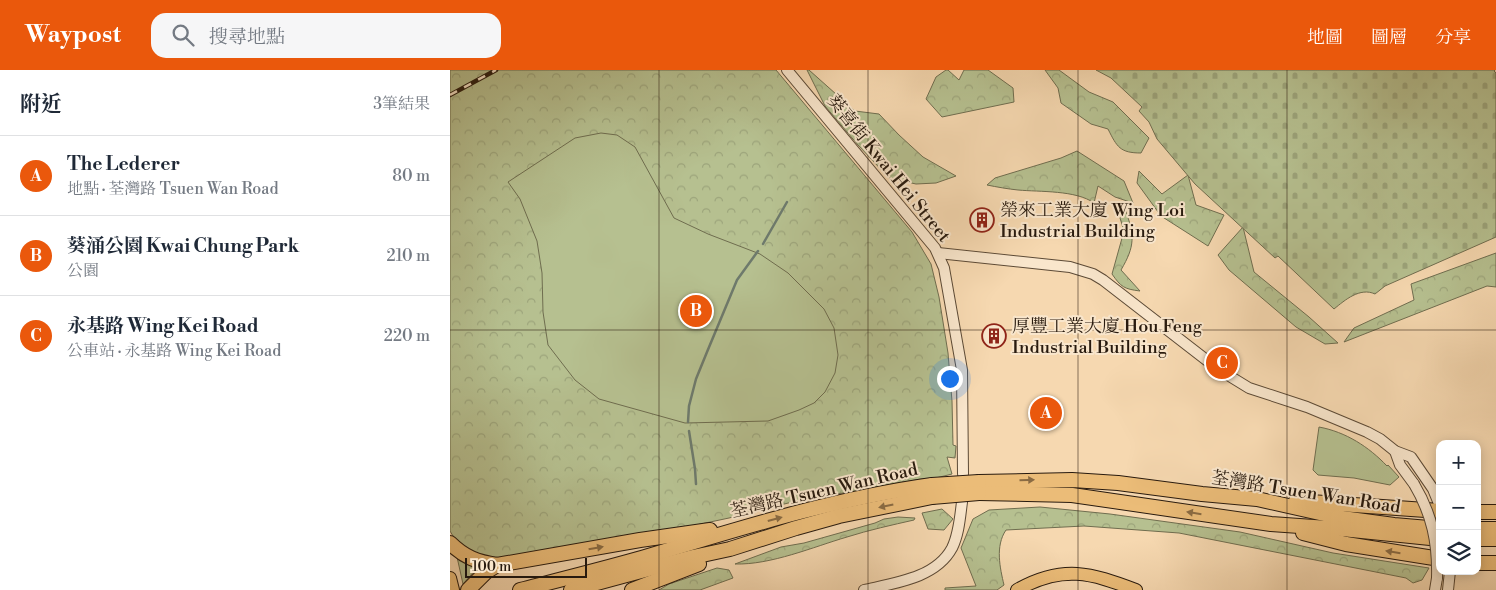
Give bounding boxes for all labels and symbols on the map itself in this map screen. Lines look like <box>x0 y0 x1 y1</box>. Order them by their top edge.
street label: 葵喜街 Kwai Hei Street <box>822 90 956 247</box>
place label: 榮來工業大廈 Wing Loi Industrial Building <box>1000 199 1185 243</box>
building icon: 榮來工業大廈 Wing Loi Industrial Building <box>969 207 995 233</box>
pin: B <box>680 292 712 330</box>
place label: 厚豐工業大廈 Hou Feng Industrial Building <box>1012 315 1203 359</box>
building icon: 厚豐工業大廈 Hou Feng Industrial Building <box>981 323 1007 349</box>
pin: C <box>1206 344 1238 382</box>
your location <box>937 366 963 392</box>
pin: A <box>1030 394 1062 432</box>
street label: 荃灣路 Tsuen Wan Road <box>728 458 921 523</box>
street label: 荃灣路 Tsuen Wan Road <box>1210 466 1403 519</box>
one-way arrow <box>1020 476 1036 484</box>
one-way arrow <box>878 502 893 510</box>
one-way arrow <box>1186 508 1202 516</box>
one-way arrow <box>768 515 783 523</box>
one-way arrow <box>589 543 605 551</box>
one-way arrow <box>1385 547 1401 555</box>
scale bar <box>465 555 588 578</box>

